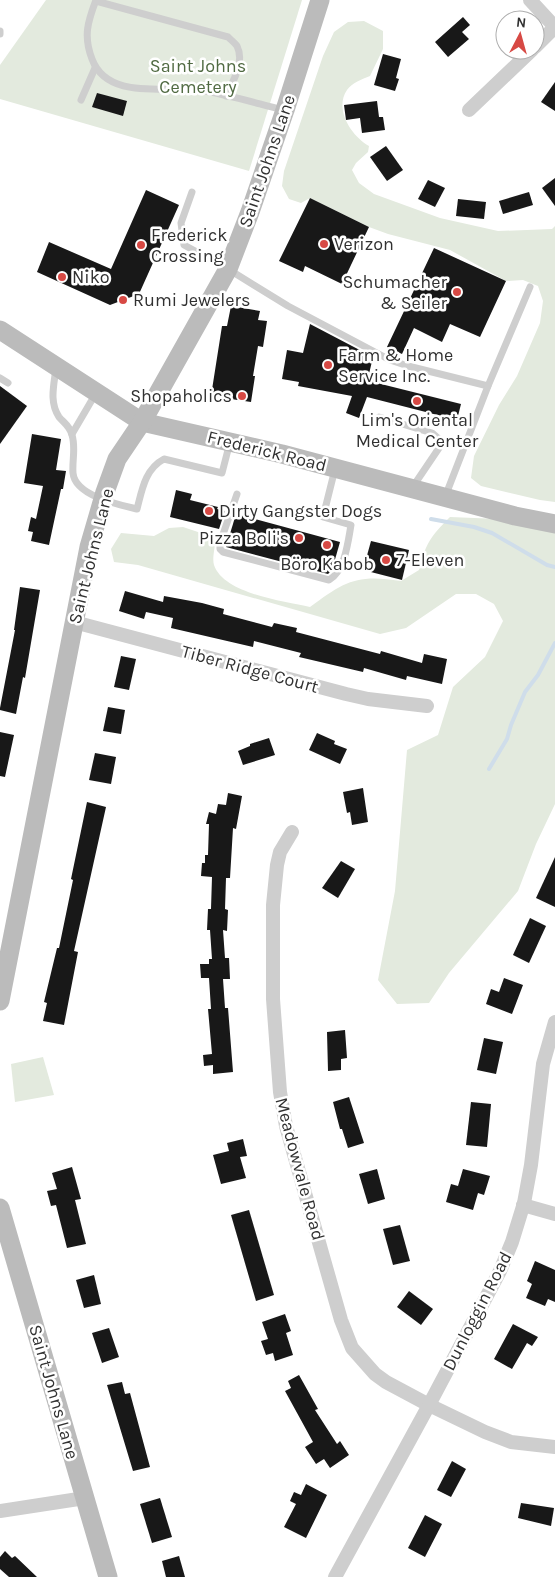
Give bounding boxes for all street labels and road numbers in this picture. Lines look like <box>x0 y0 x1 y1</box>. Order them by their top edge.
street label: Saint Johns Lane <box>234 92 300 230</box>
street label: Frederick Road <box>205 426 329 476</box>
street label: Saint Johns Lane <box>64 486 118 626</box>
street label: Tiber Ridge Court <box>179 640 321 698</box>
street label: Meadowvale Road <box>270 1095 330 1243</box>
street label: Dunloggin Road <box>438 1248 516 1374</box>
street label: Saint Johns Lane <box>24 1322 84 1462</box>

